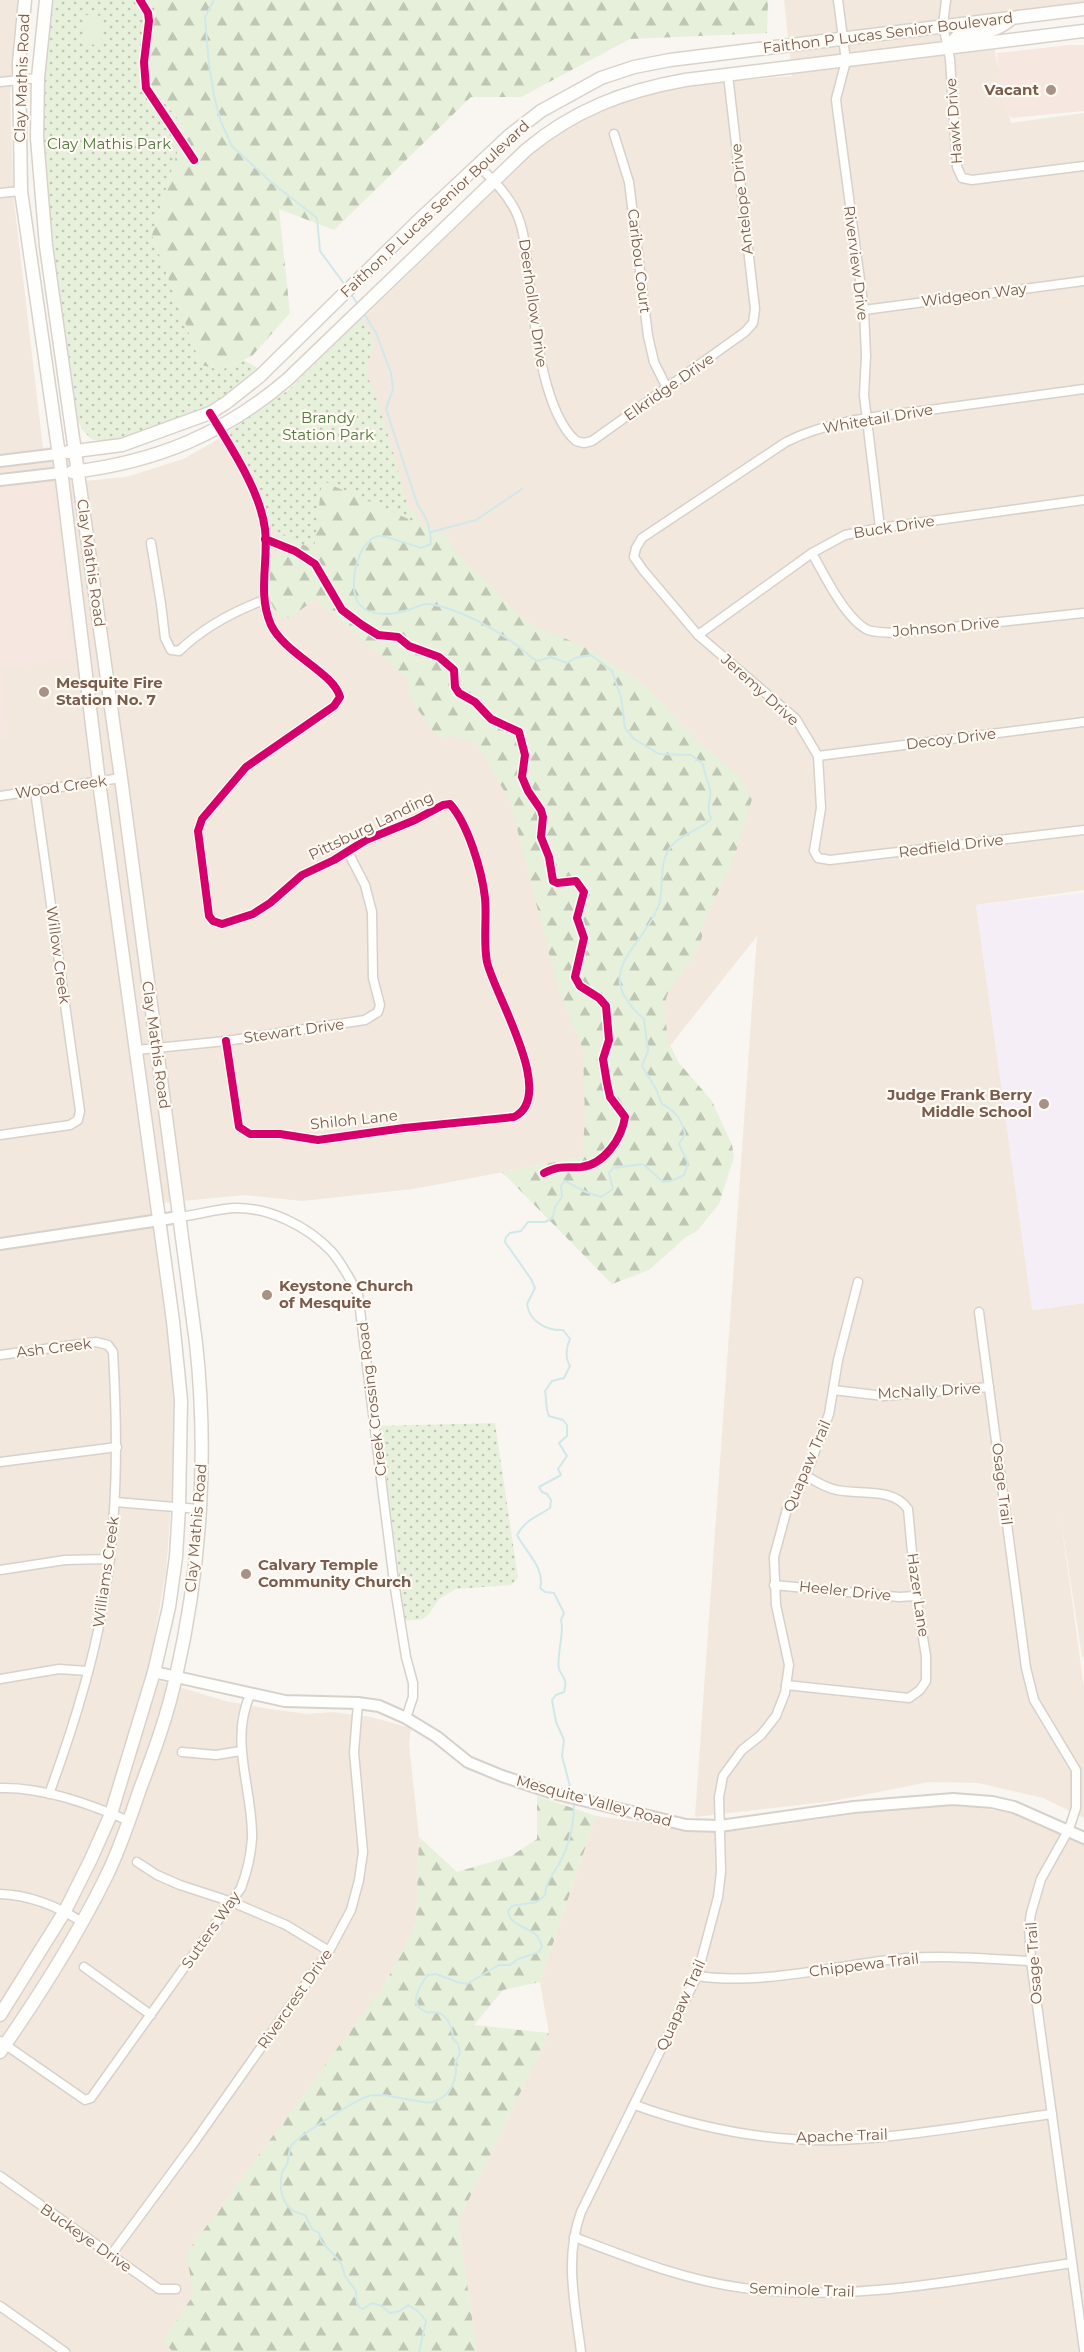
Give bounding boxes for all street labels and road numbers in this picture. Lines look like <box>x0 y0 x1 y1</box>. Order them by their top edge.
street label: Faithon P Lucas Senior Boulevard <box>762 8 1014 57</box>
street label: Clay Mathis Road <box>10 13 33 143</box>
street label: Hawk Drive <box>941 77 966 165</box>
street label: Faithon P Lucas Senior Boulevard <box>336 116 533 301</box>
street label: Antelope Drive <box>726 143 757 256</box>
street label: Riverview Drive <box>840 204 873 321</box>
street label: Caribou Court <box>624 208 655 314</box>
street label: Deerhollow Drive <box>515 237 552 368</box>
street label: Widgeon Way <box>920 279 1029 310</box>
street label: Elkridge Drive <box>620 349 717 425</box>
street label: Whitetail Drive <box>821 399 934 438</box>
street label: Clay Mathis Road <box>73 498 110 628</box>
street label: Buck Drive <box>852 511 936 542</box>
street label: Johnson Drive <box>891 612 1000 641</box>
street label: Jeremy Drive <box>717 649 803 730</box>
street label: Decoy Drive <box>905 724 997 753</box>
street label: Wood Creek <box>14 771 108 802</box>
street label: Pittsburg Landing <box>305 787 436 864</box>
street label: Redfield Drive <box>897 830 1004 861</box>
street label: Willow Creek <box>42 905 75 1005</box>
street label: Clay Mathis Road <box>138 980 175 1110</box>
street label: Stewart Drive <box>242 1014 345 1047</box>
street label: Shiloh Lane <box>309 1105 399 1134</box>
street label: Creek Crossing Road <box>353 1321 390 1477</box>
street label: Ash Creek <box>15 1333 93 1362</box>
street label: McNally Drive <box>877 1378 981 1403</box>
street label: Quapaw Trail <box>779 1417 834 1515</box>
street label: Osage Trail <box>988 1442 1017 1526</box>
street label: Clay Mathis Road <box>180 1463 211 1593</box>
street label: Williams Creek <box>88 1515 123 1629</box>
street label: Hazer Lane <box>903 1552 934 1638</box>
street label: Heeler Drive <box>798 1576 892 1605</box>
street label: Mesquite Valley Road <box>514 1771 674 1830</box>
street label: Sutters Way <box>177 1887 245 1972</box>
street label: Osage Trail <box>1021 1921 1046 2005</box>
street label: Rivercrest Drive <box>253 1945 336 2052</box>
street label: Chippewa Trail <box>808 1948 920 1981</box>
street label: Quapaw Trail <box>652 1956 709 2054</box>
street label: Apache Trail <box>796 2124 888 2147</box>
street label: Buckeye Drive <box>37 2199 136 2276</box>
street label: Seminole Trail <box>749 2278 855 2301</box>

